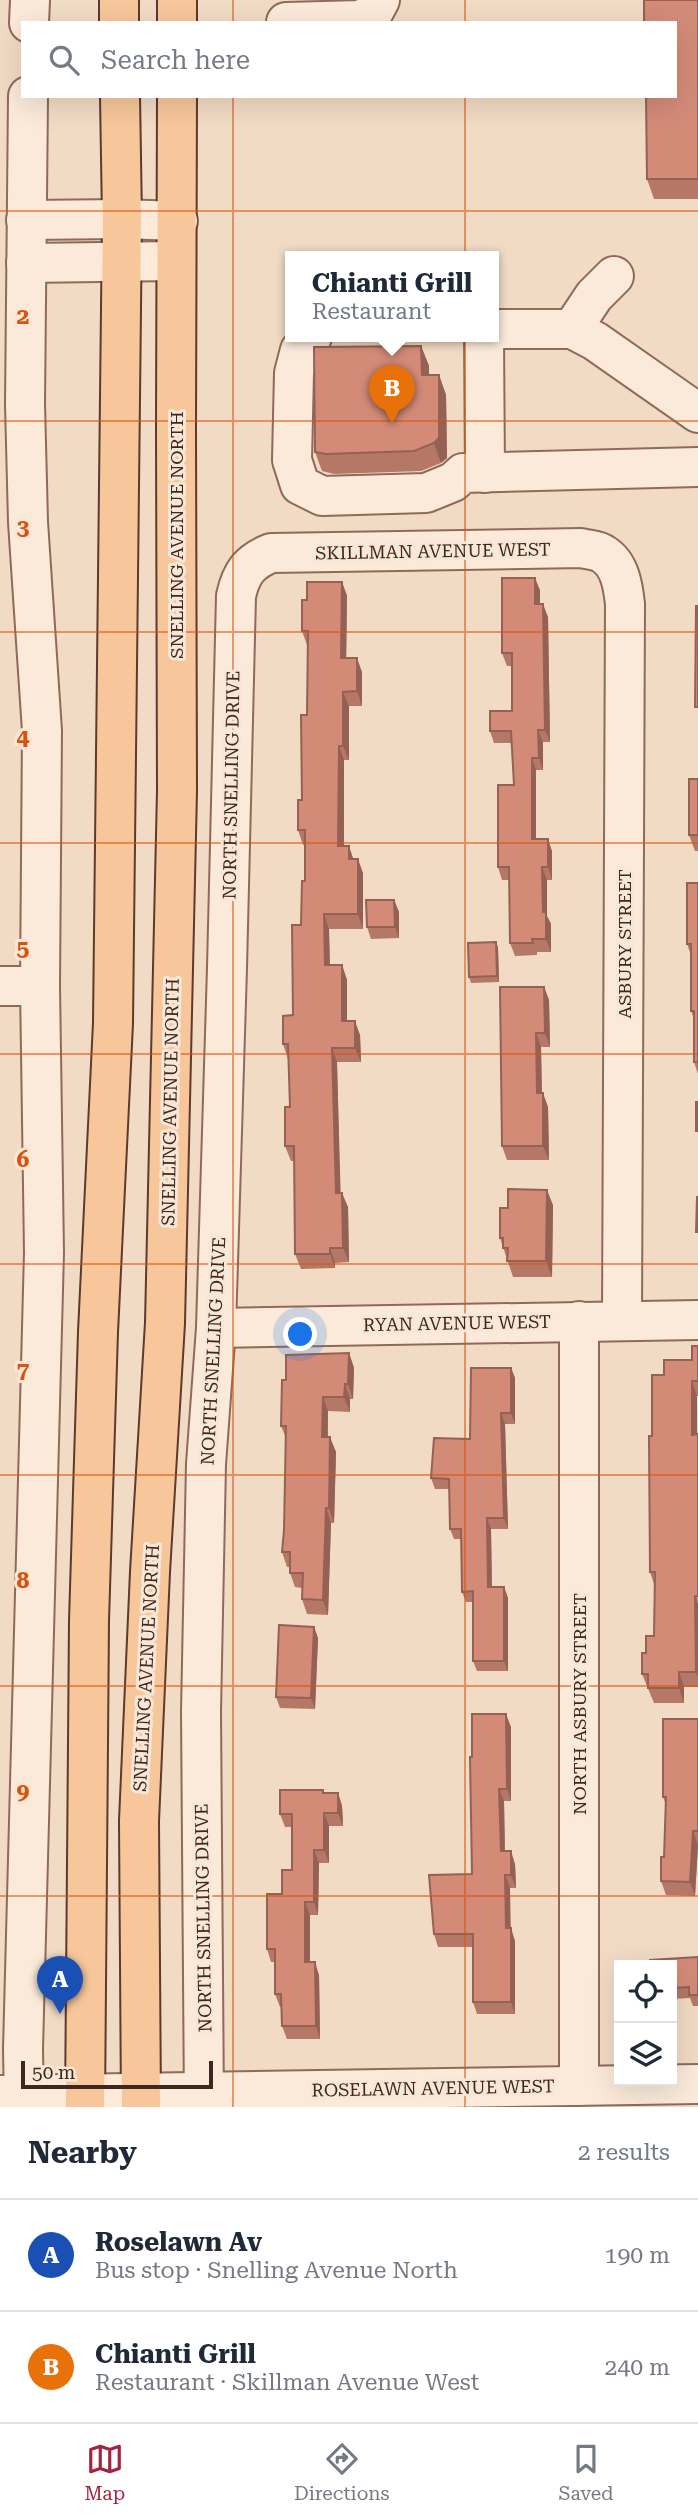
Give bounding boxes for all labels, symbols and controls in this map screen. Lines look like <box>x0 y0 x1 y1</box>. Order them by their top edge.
search box <box>21 21 677 98</box>
icon: search <box>45 41 83 79</box>
text: Search here <box>101 45 250 75</box>
popup <box>285 251 499 342</box>
text: Chianti Grill <box>312 268 472 298</box>
text: Restaurant <box>312 298 431 325</box>
text: 2 <box>17 303 29 330</box>
pin: B <box>369 365 415 423</box>
street label: SNELLING AVENUE NORTH <box>166 411 187 659</box>
text: 3 <box>17 514 30 541</box>
street label: SKILLMAN AVENUE WEST <box>315 538 551 564</box>
street label: NORTH SNELLING DRIVE <box>219 670 243 900</box>
text: 4 <box>17 724 30 751</box>
street label: ASBURY STREET <box>614 869 635 1019</box>
text: 5 <box>17 935 30 962</box>
street label: SNELLING AVENUE NORTH <box>157 978 183 1226</box>
text: 6 <box>17 1146 30 1173</box>
street label: NORTH SNELLING DRIVE <box>197 1236 229 1466</box>
street label: RYAN AVENUE WEST <box>363 1311 551 1335</box>
your location <box>283 1317 317 1351</box>
text: 7 <box>17 1357 30 1384</box>
street label: SNELLING AVENUE NORTH <box>129 1544 163 1792</box>
text: 8 <box>17 1567 30 1594</box>
street label: NORTH ASBURY STREET <box>569 1593 590 1815</box>
text: 9 <box>17 1778 30 1805</box>
street label: NORTH SNELLING DRIVE <box>191 1803 215 2033</box>
pin: A <box>37 1956 83 2014</box>
map controls <box>614 1960 677 2086</box>
button: locate <box>614 1960 677 2023</box>
button: layers <box>614 2023 677 2086</box>
scale bar <box>21 2058 214 2090</box>
text: 50 m <box>32 2061 75 2084</box>
street label: ROSELAWN AVENUE WEST <box>311 2075 555 2101</box>
text: Nearby <box>28 2135 137 2170</box>
text: 2 results <box>578 2139 670 2166</box>
text: Roselawn Av <box>95 2227 262 2257</box>
text: A <box>43 2242 59 2269</box>
text: 190 m <box>605 2242 670 2269</box>
text: Bus stop · Snelling Avenue North <box>95 2257 458 2284</box>
text: Chianti Grill <box>95 2339 256 2369</box>
text: B <box>43 2354 59 2381</box>
text: 240 m <box>605 2354 670 2381</box>
text: Restaurant · Skillman Avenue West <box>95 2369 479 2396</box>
tab: Map <box>84 2440 125 2505</box>
tab: Directions <box>294 2440 390 2505</box>
tab: Saved <box>558 2440 614 2505</box>

